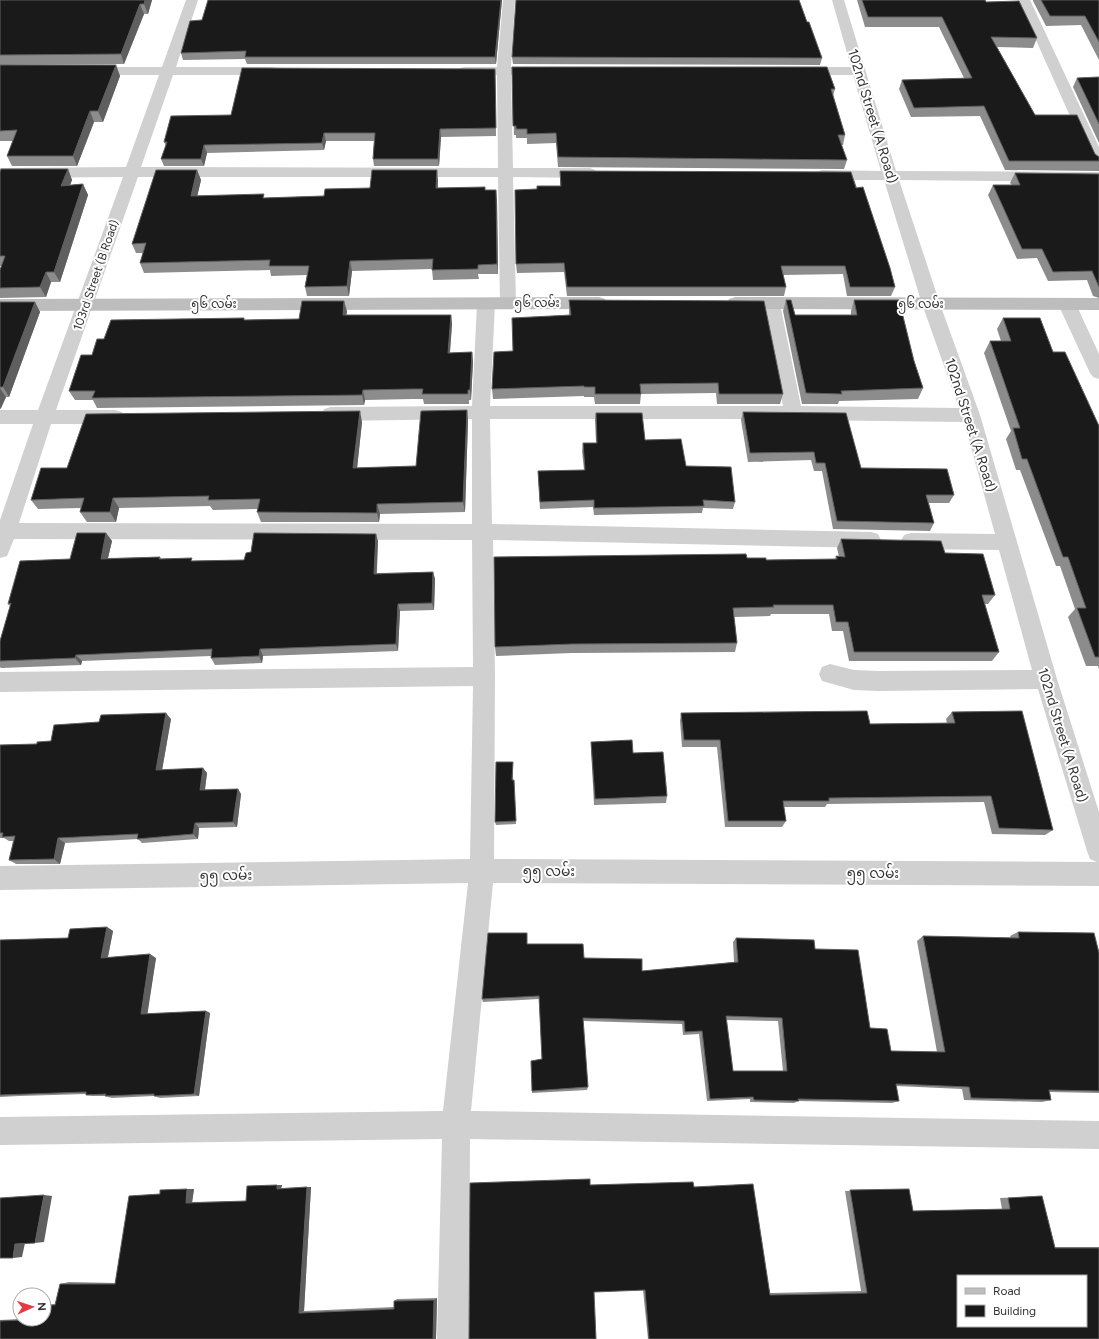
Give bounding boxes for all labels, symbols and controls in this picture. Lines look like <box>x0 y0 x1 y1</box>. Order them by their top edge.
street label: 102nd Street (A Road) <box>844 47 901 186</box>
street label: 103rd Street (B Road) <box>70 218 122 332</box>
street label: ၅၆ လမ်း <box>514 294 560 313</box>
street label: ၅၆ လမ်း <box>191 295 237 314</box>
street label: ၅၆ လမ်း <box>898 295 944 314</box>
street label: 102nd Street (A Road) <box>941 356 1000 494</box>
street label: 102nd Street (A Road) <box>1034 666 1091 805</box>
street label: ၅၅ လမ်း <box>523 861 575 883</box>
street label: ၅၅ လမ်း <box>847 863 899 885</box>
street label: ၅၅ လမ်း <box>200 865 252 887</box>
legend <box>957 1275 1087 1327</box>
text: Road <box>993 1284 1021 1298</box>
north arrow <box>12 1287 52 1327</box>
text: N <box>35 1302 48 1311</box>
text: Building <box>993 1304 1036 1318</box>

